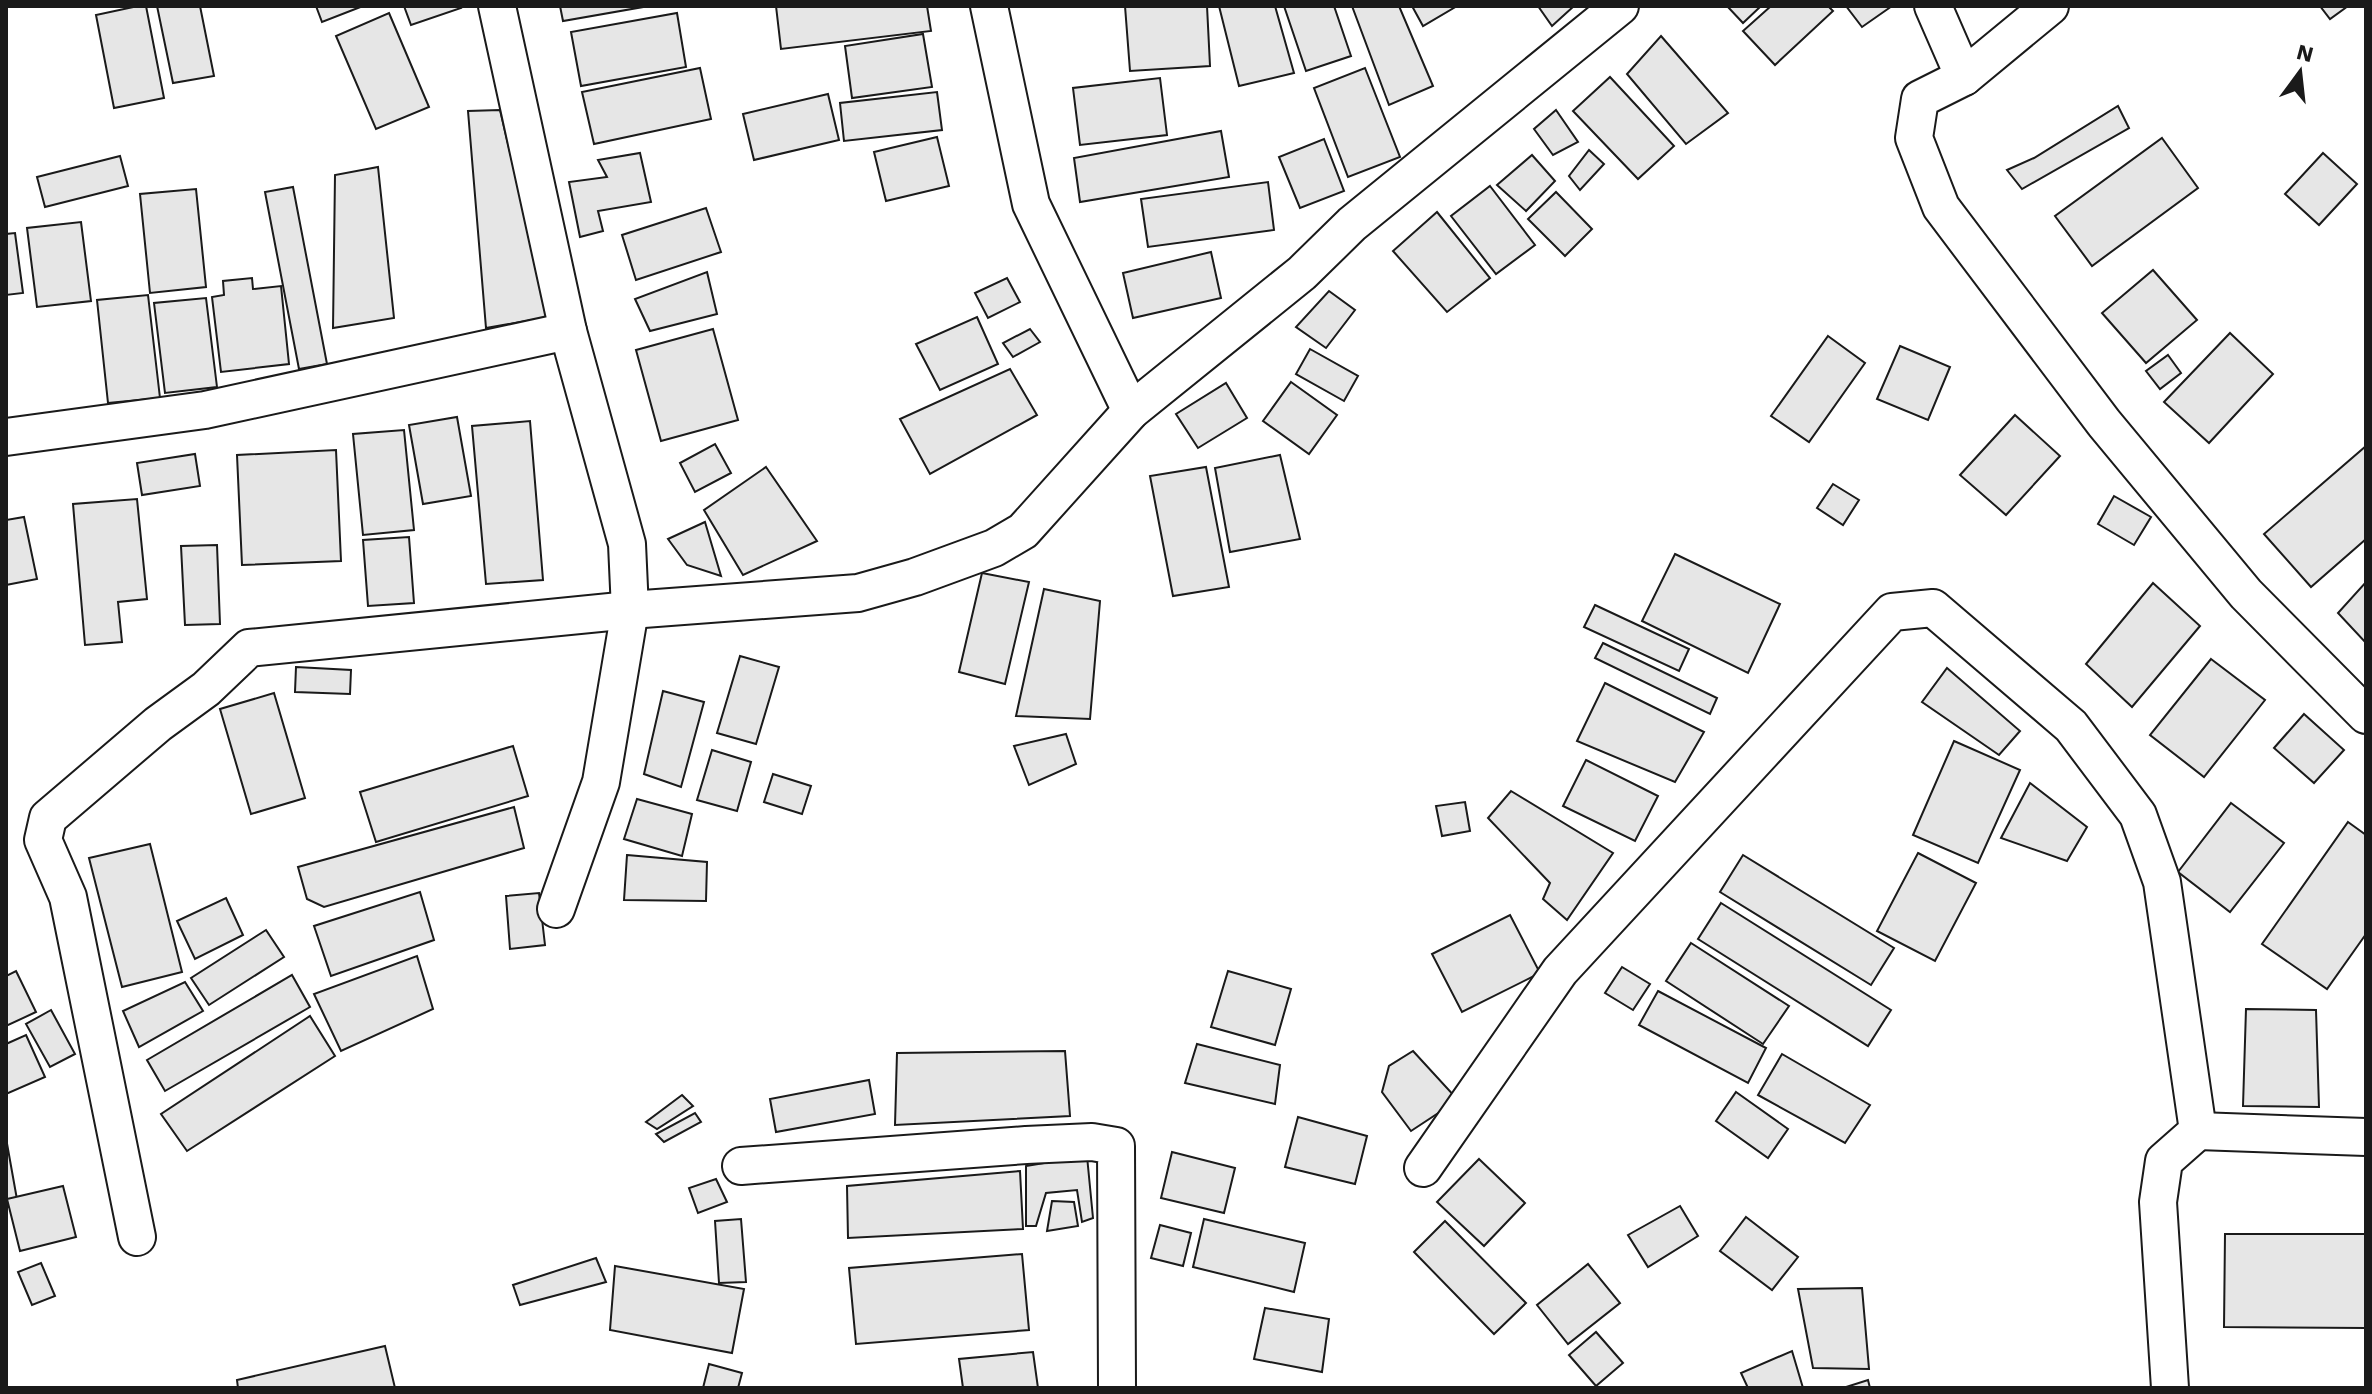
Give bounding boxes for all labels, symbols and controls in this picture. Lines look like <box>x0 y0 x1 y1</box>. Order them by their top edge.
north arrow <box>2260 32 2340 112</box>
text: N <box>2294 39 2316 67</box>

